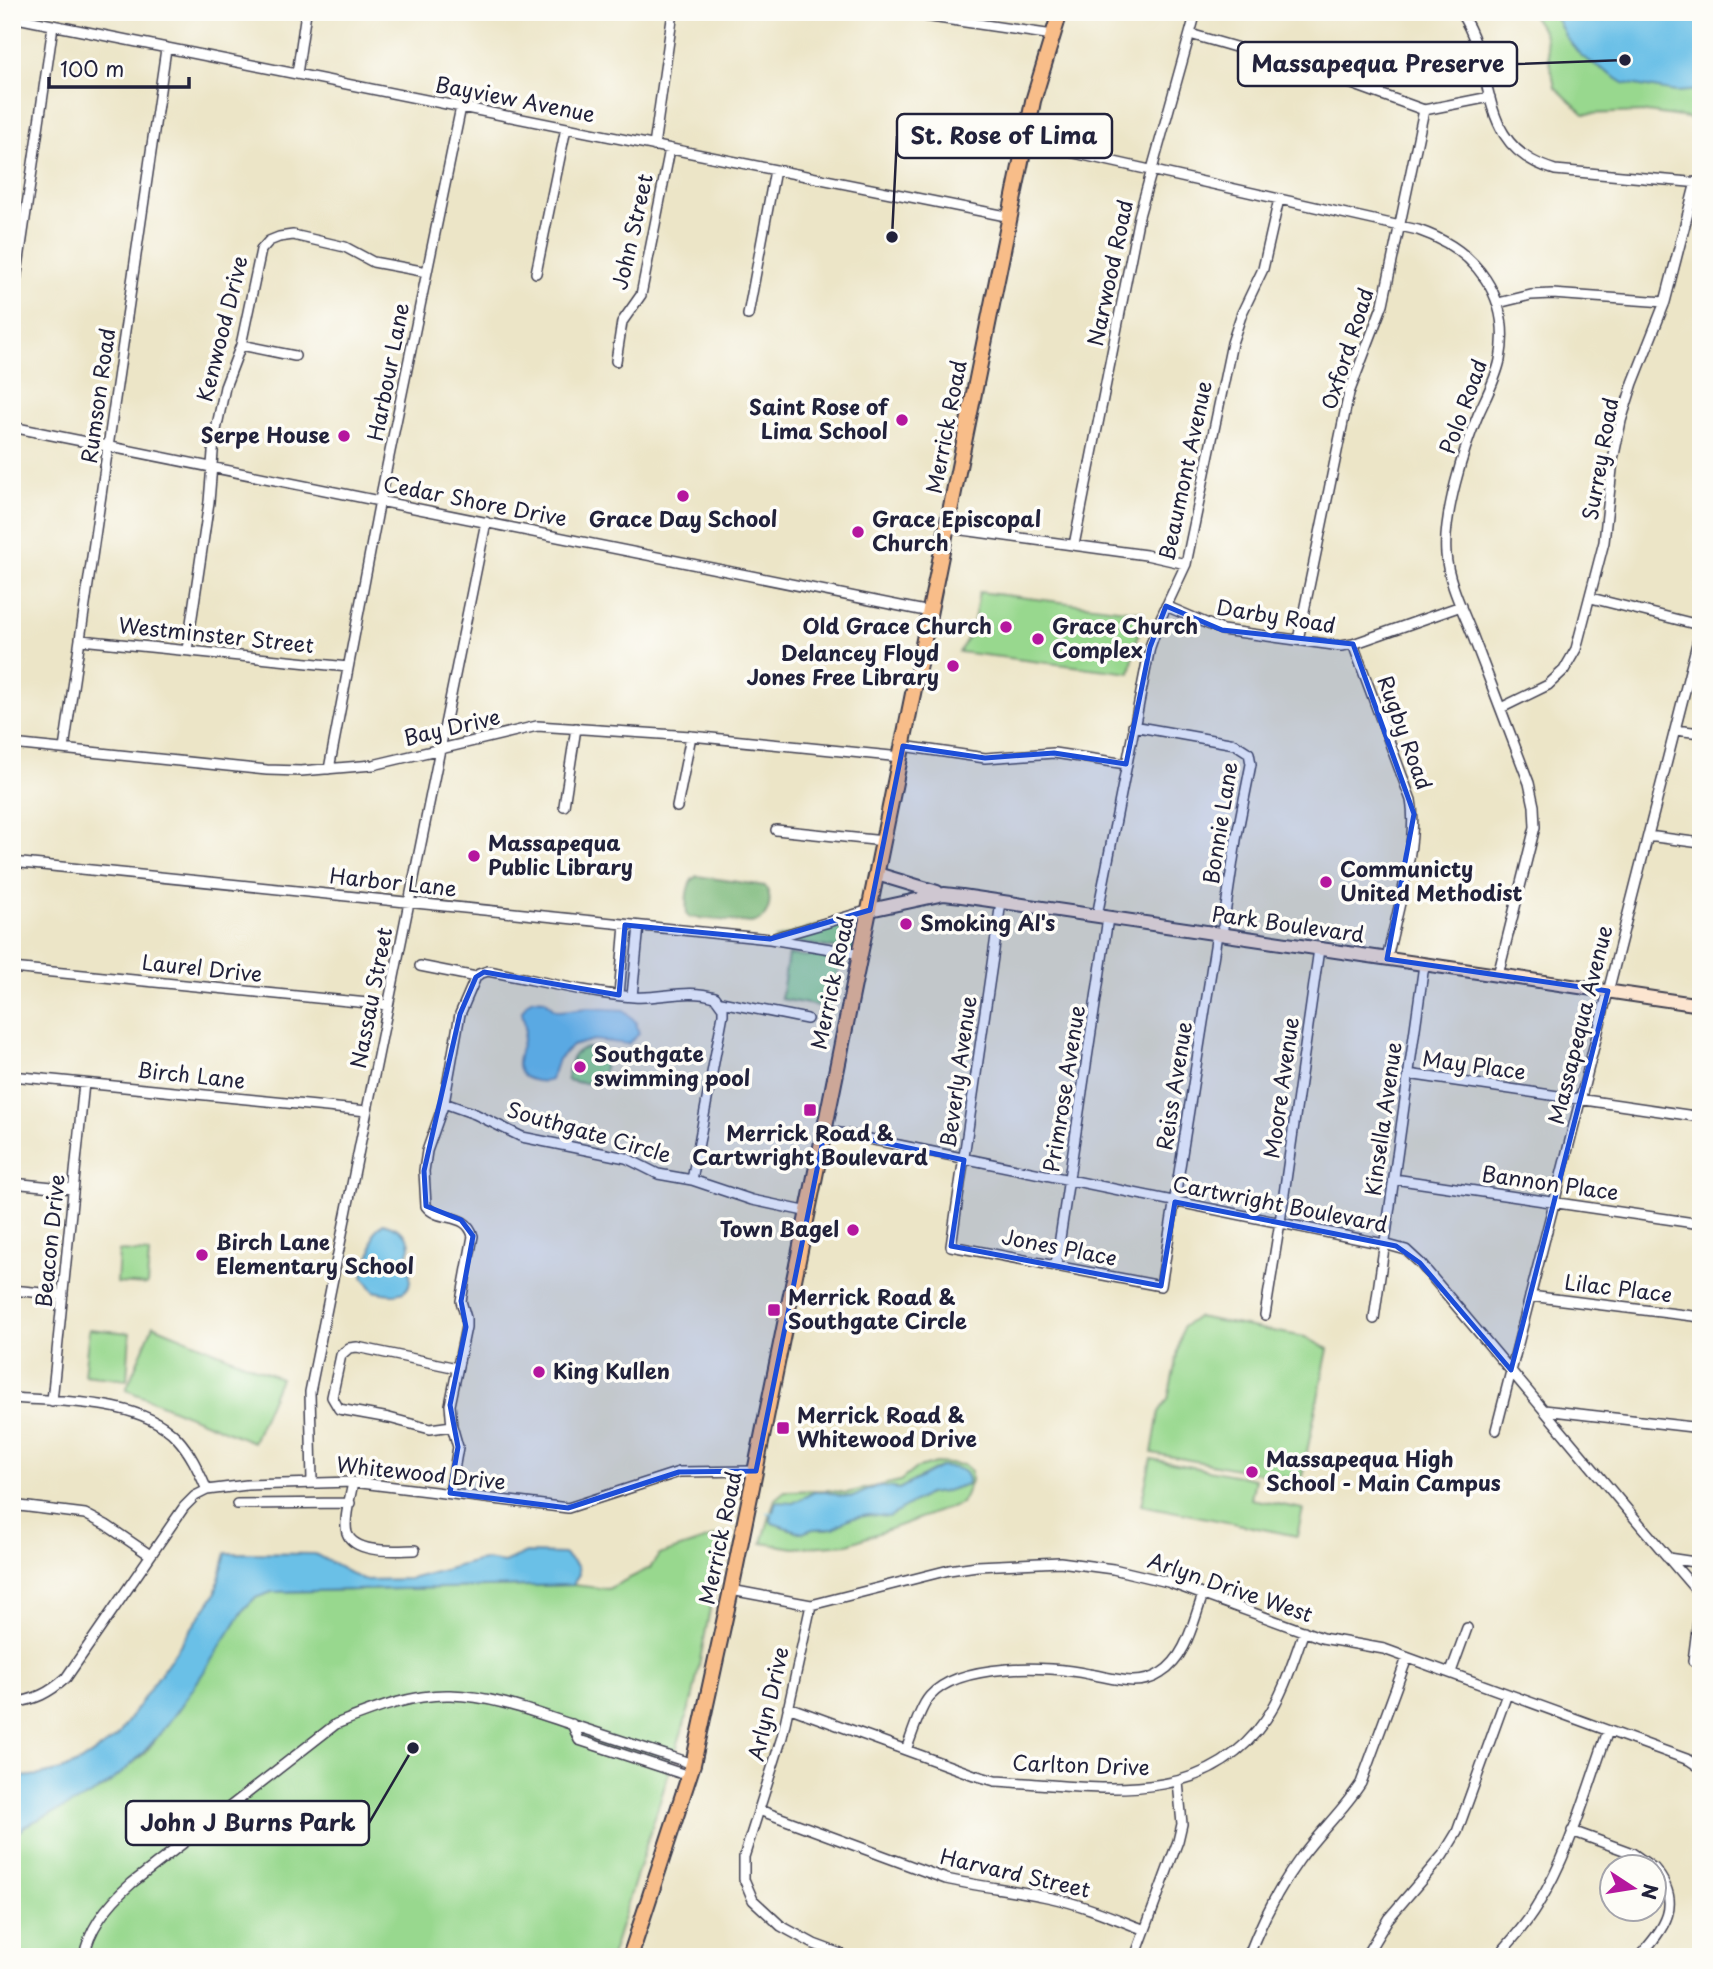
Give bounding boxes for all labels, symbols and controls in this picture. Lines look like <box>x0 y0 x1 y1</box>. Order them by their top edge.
callout: Massapequa Preserve <box>1238 42 1517 86</box>
text: Massapequa Preserve <box>1251 45 1505 80</box>
scale bar <box>49 46 189 90</box>
text: 100 m <box>60 52 124 84</box>
street label: Bayview Avenue <box>433 67 598 129</box>
callout: St. Rose of Lima <box>897 114 1112 158</box>
text: St. Rose of Lima <box>911 117 1097 152</box>
street label: John Street <box>602 170 660 293</box>
street label: Narwood Road <box>1078 196 1140 349</box>
street label: Kenwood Drive <box>187 252 255 405</box>
street label: Oxford Road <box>1311 283 1381 413</box>
street label: Harbour Lane <box>358 300 416 444</box>
street label: Rumson Road <box>72 326 122 465</box>
street label: Polo Road <box>1430 354 1494 458</box>
street label: Merrick Road <box>916 357 974 496</box>
street label: Beaumont Avenue <box>1149 378 1219 564</box>
place label: Saint Rose of Lima School <box>749 390 890 446</box>
street label: Surrey Road <box>1573 395 1626 522</box>
marker: Saint Rose of Lima School <box>894 412 910 428</box>
place label: Serpe House <box>201 418 330 450</box>
marker: Serpe House <box>336 428 352 444</box>
street label: Cedar Shore Drive <box>381 467 570 534</box>
marker: Grace Day School <box>675 488 691 504</box>
place label: Grace Day School <box>589 502 777 534</box>
place label: Grace Episcopal Church <box>872 502 1041 558</box>
marker: Grace Episcopal Church <box>850 524 866 540</box>
street label: Darby Road <box>1214 590 1338 640</box>
street label: Westminster Street <box>117 608 315 660</box>
place label: Old Grace Church <box>803 609 992 641</box>
place label: Grace Church Complex <box>1052 609 1198 665</box>
marker: Old Grace Church <box>998 619 1014 635</box>
marker: Grace Church Complex <box>1030 631 1046 647</box>
place label: Delancey Floyd Jones Free Library <box>746 636 939 692</box>
marker: Delancey Floyd Jones Free Library <box>945 658 961 674</box>
street label: Rugby Road <box>1370 671 1441 794</box>
street label: Bay Drive <box>400 699 503 753</box>
street label: Bonnie Lane <box>1194 759 1244 886</box>
place label: Massapequa Public Library <box>488 826 633 882</box>
marker: Massapequa Public Library <box>466 848 482 864</box>
place label: Communicty United Methodist <box>1340 852 1523 908</box>
street label: Harbor Lane <box>328 858 458 904</box>
marker: Communicty United Methodist <box>1318 874 1334 890</box>
street label: Park Boulevard <box>1210 896 1367 950</box>
place label: Smoking Al's <box>920 906 1055 938</box>
street label: Merrick Road <box>801 913 861 1052</box>
marker: Smoking Al's <box>898 916 914 932</box>
street label: Massapequa Avenue <box>1539 922 1619 1128</box>
street label: Nassau Street <box>341 924 399 1071</box>
street label: Laurel Drive <box>140 945 264 989</box>
street label: Beverly Avenue <box>931 994 984 1150</box>
street label: Primrose Avenue <box>1034 1003 1092 1174</box>
street label: Moore Avenue <box>1254 1015 1306 1161</box>
street label: Reiss Avenue <box>1147 1019 1199 1152</box>
place label: Southgate swimming pool <box>594 1037 750 1093</box>
street label: Kinsella Avenue <box>1355 1040 1409 1198</box>
street label: May Place <box>1421 1041 1528 1087</box>
street label: Birch Lane <box>136 1052 247 1096</box>
marker: Southgate swimming pool <box>572 1059 588 1075</box>
street label: Southgate Circle <box>504 1092 676 1170</box>
marker: Merrick Road & Cartwright Boulevard <box>802 1102 818 1118</box>
place label: Merrick Road & Cartwright Boulevard <box>692 1116 928 1172</box>
street label: Bannon Place <box>1480 1157 1621 1207</box>
street label: Cartwright Boulevard <box>1170 1166 1391 1240</box>
street label: Beacon Drive <box>26 1173 72 1309</box>
place label: Town Bagel <box>720 1212 839 1244</box>
street label: Jones Place <box>999 1219 1120 1273</box>
marker: Town Bagel <box>845 1222 861 1238</box>
place label: Birch Lane Elementary School <box>216 1225 414 1281</box>
marker: Birch Lane Elementary School <box>194 1247 210 1263</box>
street label: Lilac Place <box>1563 1265 1674 1309</box>
place label: Merrick Road & Southgate Circle <box>788 1280 967 1336</box>
marker: Merrick Road & Southgate Circle <box>766 1302 782 1318</box>
place label: King Kullen <box>553 1354 670 1386</box>
marker: King Kullen <box>531 1364 547 1380</box>
place label: Merrick Road & Whitewood Drive <box>797 1398 977 1454</box>
marker: Merrick Road & Whitewood Drive <box>775 1420 791 1436</box>
place label: Massapequa High School - Main Campus <box>1266 1442 1501 1498</box>
street label: Whitewood Drive <box>335 1447 507 1497</box>
marker: Massapequa High School - Main Campus <box>1244 1464 1260 1480</box>
street label: Merrick Road <box>689 1468 749 1607</box>
street label: Arlyn Drive West <box>1144 1543 1317 1629</box>
street label: Arlyn Drive <box>738 1643 796 1764</box>
street label: Carlton Drive <box>1012 1746 1150 1782</box>
callout: John J Burns Park <box>126 1801 369 1845</box>
text: John J Burns Park <box>140 1804 356 1839</box>
street label: Harvard Street <box>937 1839 1094 1905</box>
north arrow <box>1598 1854 1668 1924</box>
text: N <box>1635 1881 1666 1902</box>

